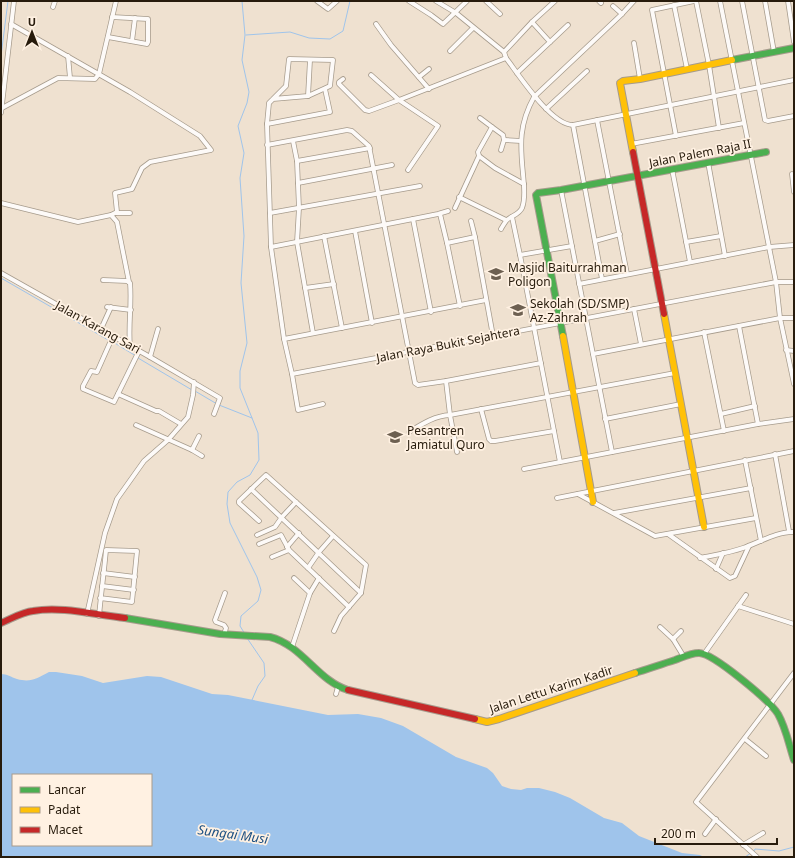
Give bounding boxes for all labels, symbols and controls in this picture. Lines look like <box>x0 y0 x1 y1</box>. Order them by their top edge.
north arrow <box>12 12 52 52</box>
text: U <box>28 14 36 29</box>
street label: Jalan Palem Raja II <box>646 135 753 171</box>
place label: Masjid Baiturrahman Poligon <box>508 259 627 290</box>
school or university icon: Masjid Baiturrahman Poligon <box>487 265 505 283</box>
place label: Sekolah (SD/SMP) Az-Zahrah <box>530 295 630 326</box>
street label: Jalan Karang Sari <box>51 296 144 358</box>
school or university icon: Sekolah (SD/SMP) Az-Zahrah <box>509 301 527 319</box>
street label: Jalan Raya Bukit Sejahtera <box>374 322 521 366</box>
place label: Pesantren Jamiatul Quro <box>406 422 485 453</box>
school or university icon: Pesantren Jamiatul Quro <box>386 428 404 446</box>
street label: Jalan Lettu Karim Kadir <box>486 661 615 717</box>
legend <box>12 774 152 846</box>
text: Lancar <box>48 781 86 798</box>
text: Padat <box>48 801 81 818</box>
water label: Sungai Musi <box>197 820 270 848</box>
scale bar <box>655 820 777 846</box>
text: Macet <box>48 821 83 838</box>
text: 200 m <box>661 825 696 842</box>

